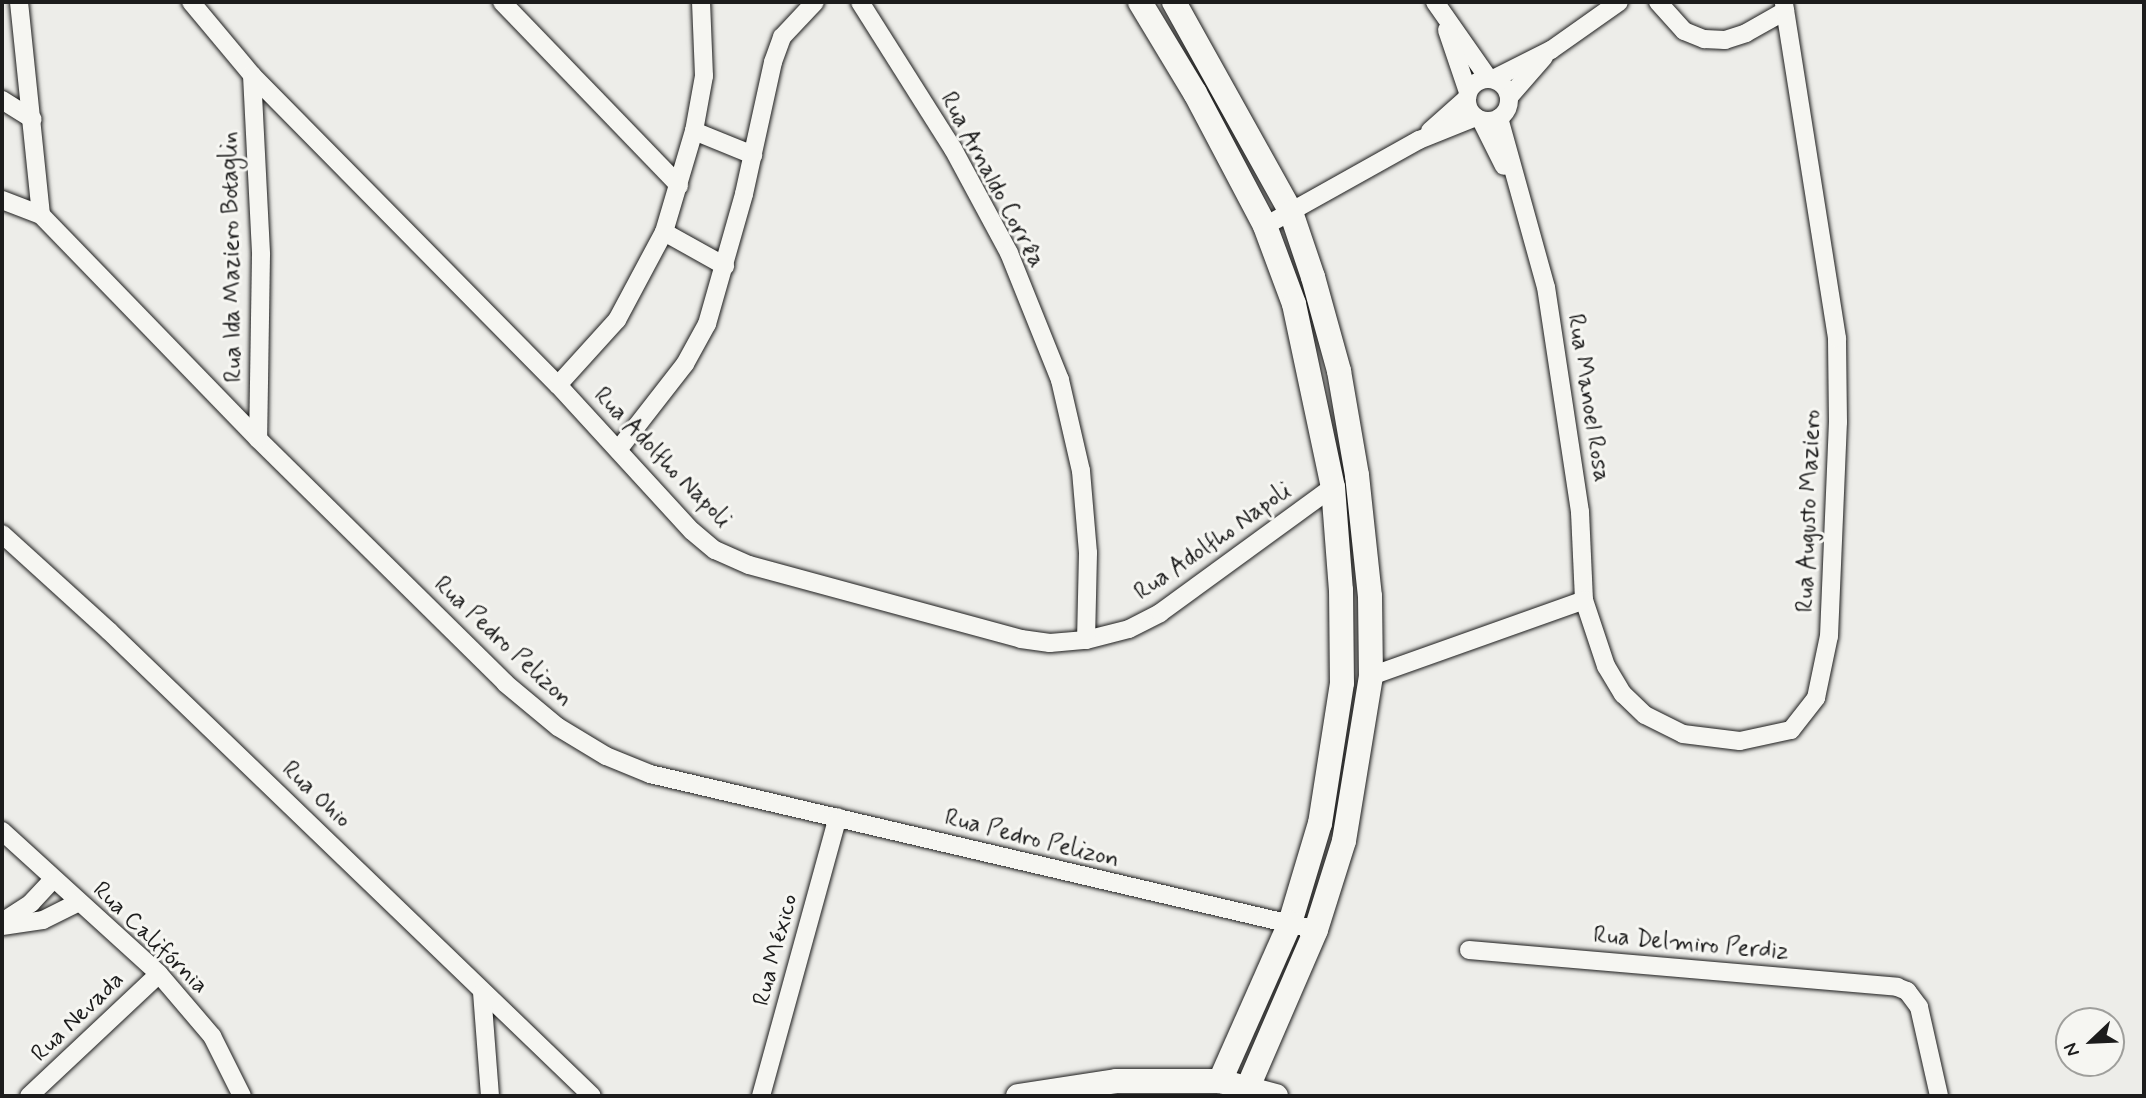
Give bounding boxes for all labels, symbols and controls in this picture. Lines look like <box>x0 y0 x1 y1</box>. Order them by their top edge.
street label: Rua Arnaldo Corrêa <box>933 86 1051 274</box>
street label: Rua Ida Maziero Botaglin <box>215 129 249 385</box>
street label: Rua Manoel Rosa <box>1561 313 1615 483</box>
street label: Rua Adolfho Napoli <box>587 382 737 534</box>
street label: Rua Augusto Maziero <box>1791 408 1827 614</box>
street label: Rua Adolfho Napoli <box>1129 477 1297 607</box>
street label: Rua Pedro Pelizon <box>428 571 578 713</box>
street label: Rua Ohio <box>275 755 357 835</box>
street label: Rua Pedro Pelizon <box>942 803 1122 875</box>
street label: Rua Califórnia <box>87 877 213 999</box>
street label: Rua México <box>747 891 805 1009</box>
street label: Rua Delmiro Perdiz <box>1592 921 1790 967</box>
street label: Rua Nevada <box>25 965 131 1069</box>
north arrow <box>2055 1007 2125 1077</box>
text: N <box>2058 1039 2086 1060</box>

